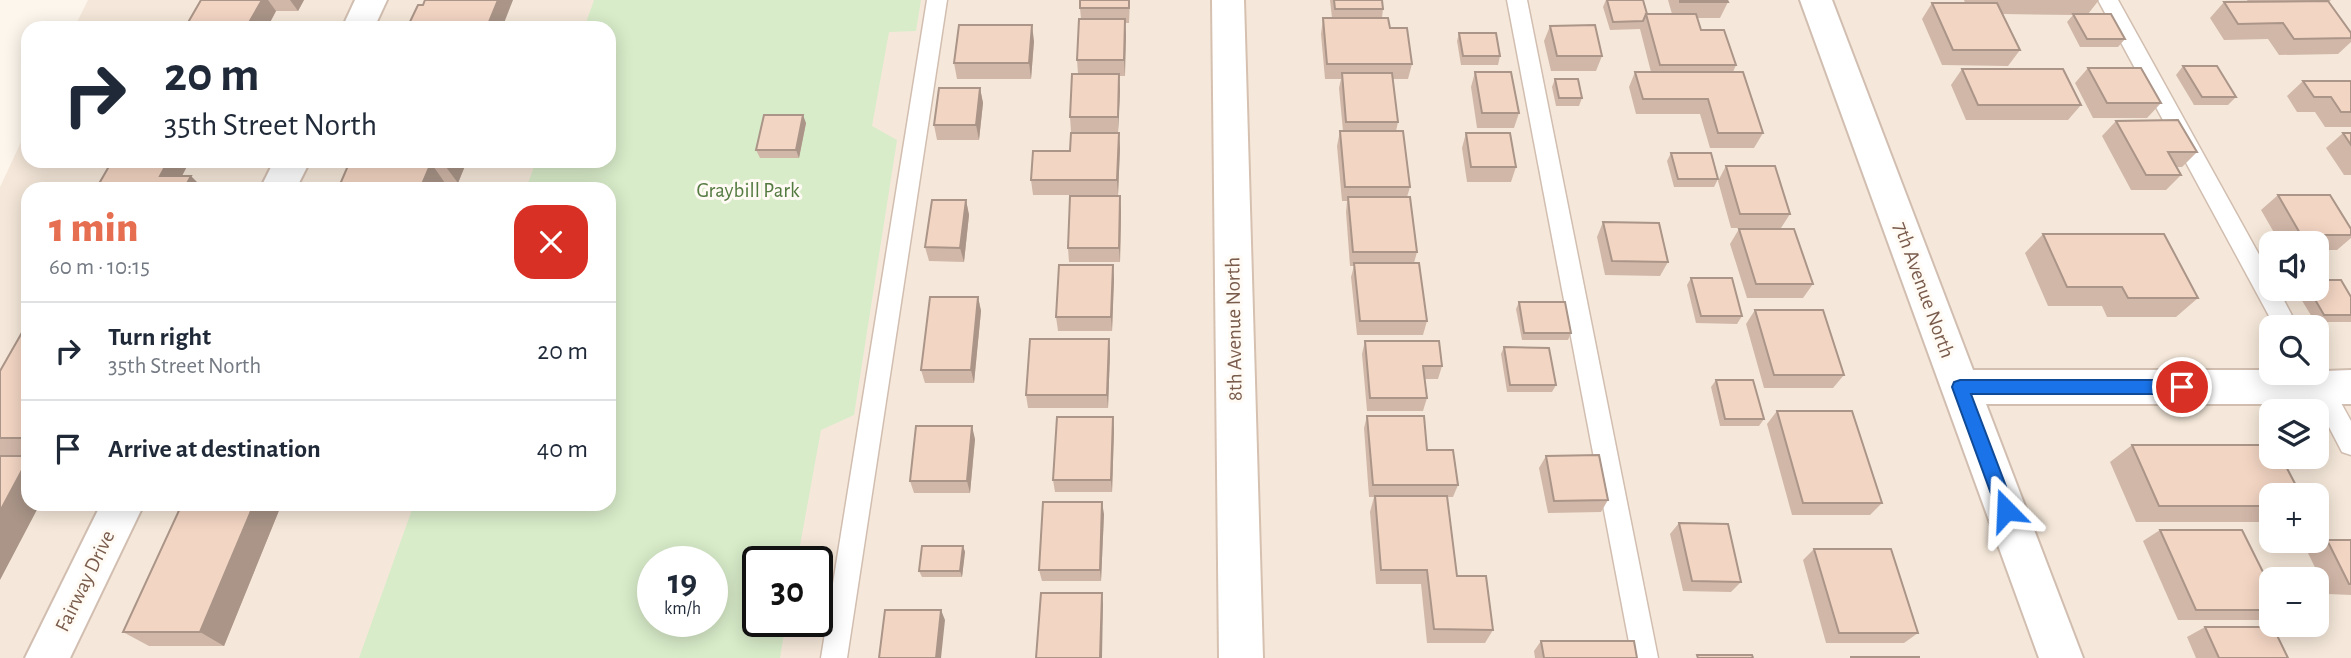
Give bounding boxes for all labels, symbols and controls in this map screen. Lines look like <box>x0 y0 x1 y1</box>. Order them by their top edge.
icon: right <box>49 49 140 140</box>
text: 20 m <box>164 51 260 100</box>
text: 35th Street North <box>164 109 377 141</box>
park label: Graybill Park <box>696 180 800 201</box>
button: close <box>514 205 588 279</box>
text: 1 min <box>49 207 138 249</box>
street label: 7th Avenue North <box>1890 219 1958 361</box>
map controls <box>2259 231 2329 637</box>
button: sound <box>2259 231 2329 301</box>
text: 60 m · 10:15 <box>49 256 150 279</box>
street label: 8th Avenue North <box>1222 257 1246 401</box>
button: search <box>2259 315 2329 385</box>
text: Turn right <box>108 324 211 350</box>
icon: right <box>49 332 87 370</box>
text: 20 m <box>537 338 588 364</box>
text: 35th Street North <box>108 355 261 378</box>
pin <box>2152 357 2212 417</box>
icon: arrive <box>2163 368 2201 406</box>
button: layers <box>2259 399 2329 469</box>
icon: arrive <box>49 430 87 468</box>
text: Arrive at destination <box>108 436 321 462</box>
text: 40 m <box>537 436 588 462</box>
position arrow <box>1969 473 2043 547</box>
button: + <box>2259 483 2329 553</box>
street label: Fairway Drive <box>52 527 118 635</box>
speed limit sign: 30 <box>742 546 833 637</box>
text: 19 <box>668 565 697 600</box>
button: − <box>2259 567 2329 637</box>
text: km/h <box>664 600 701 618</box>

